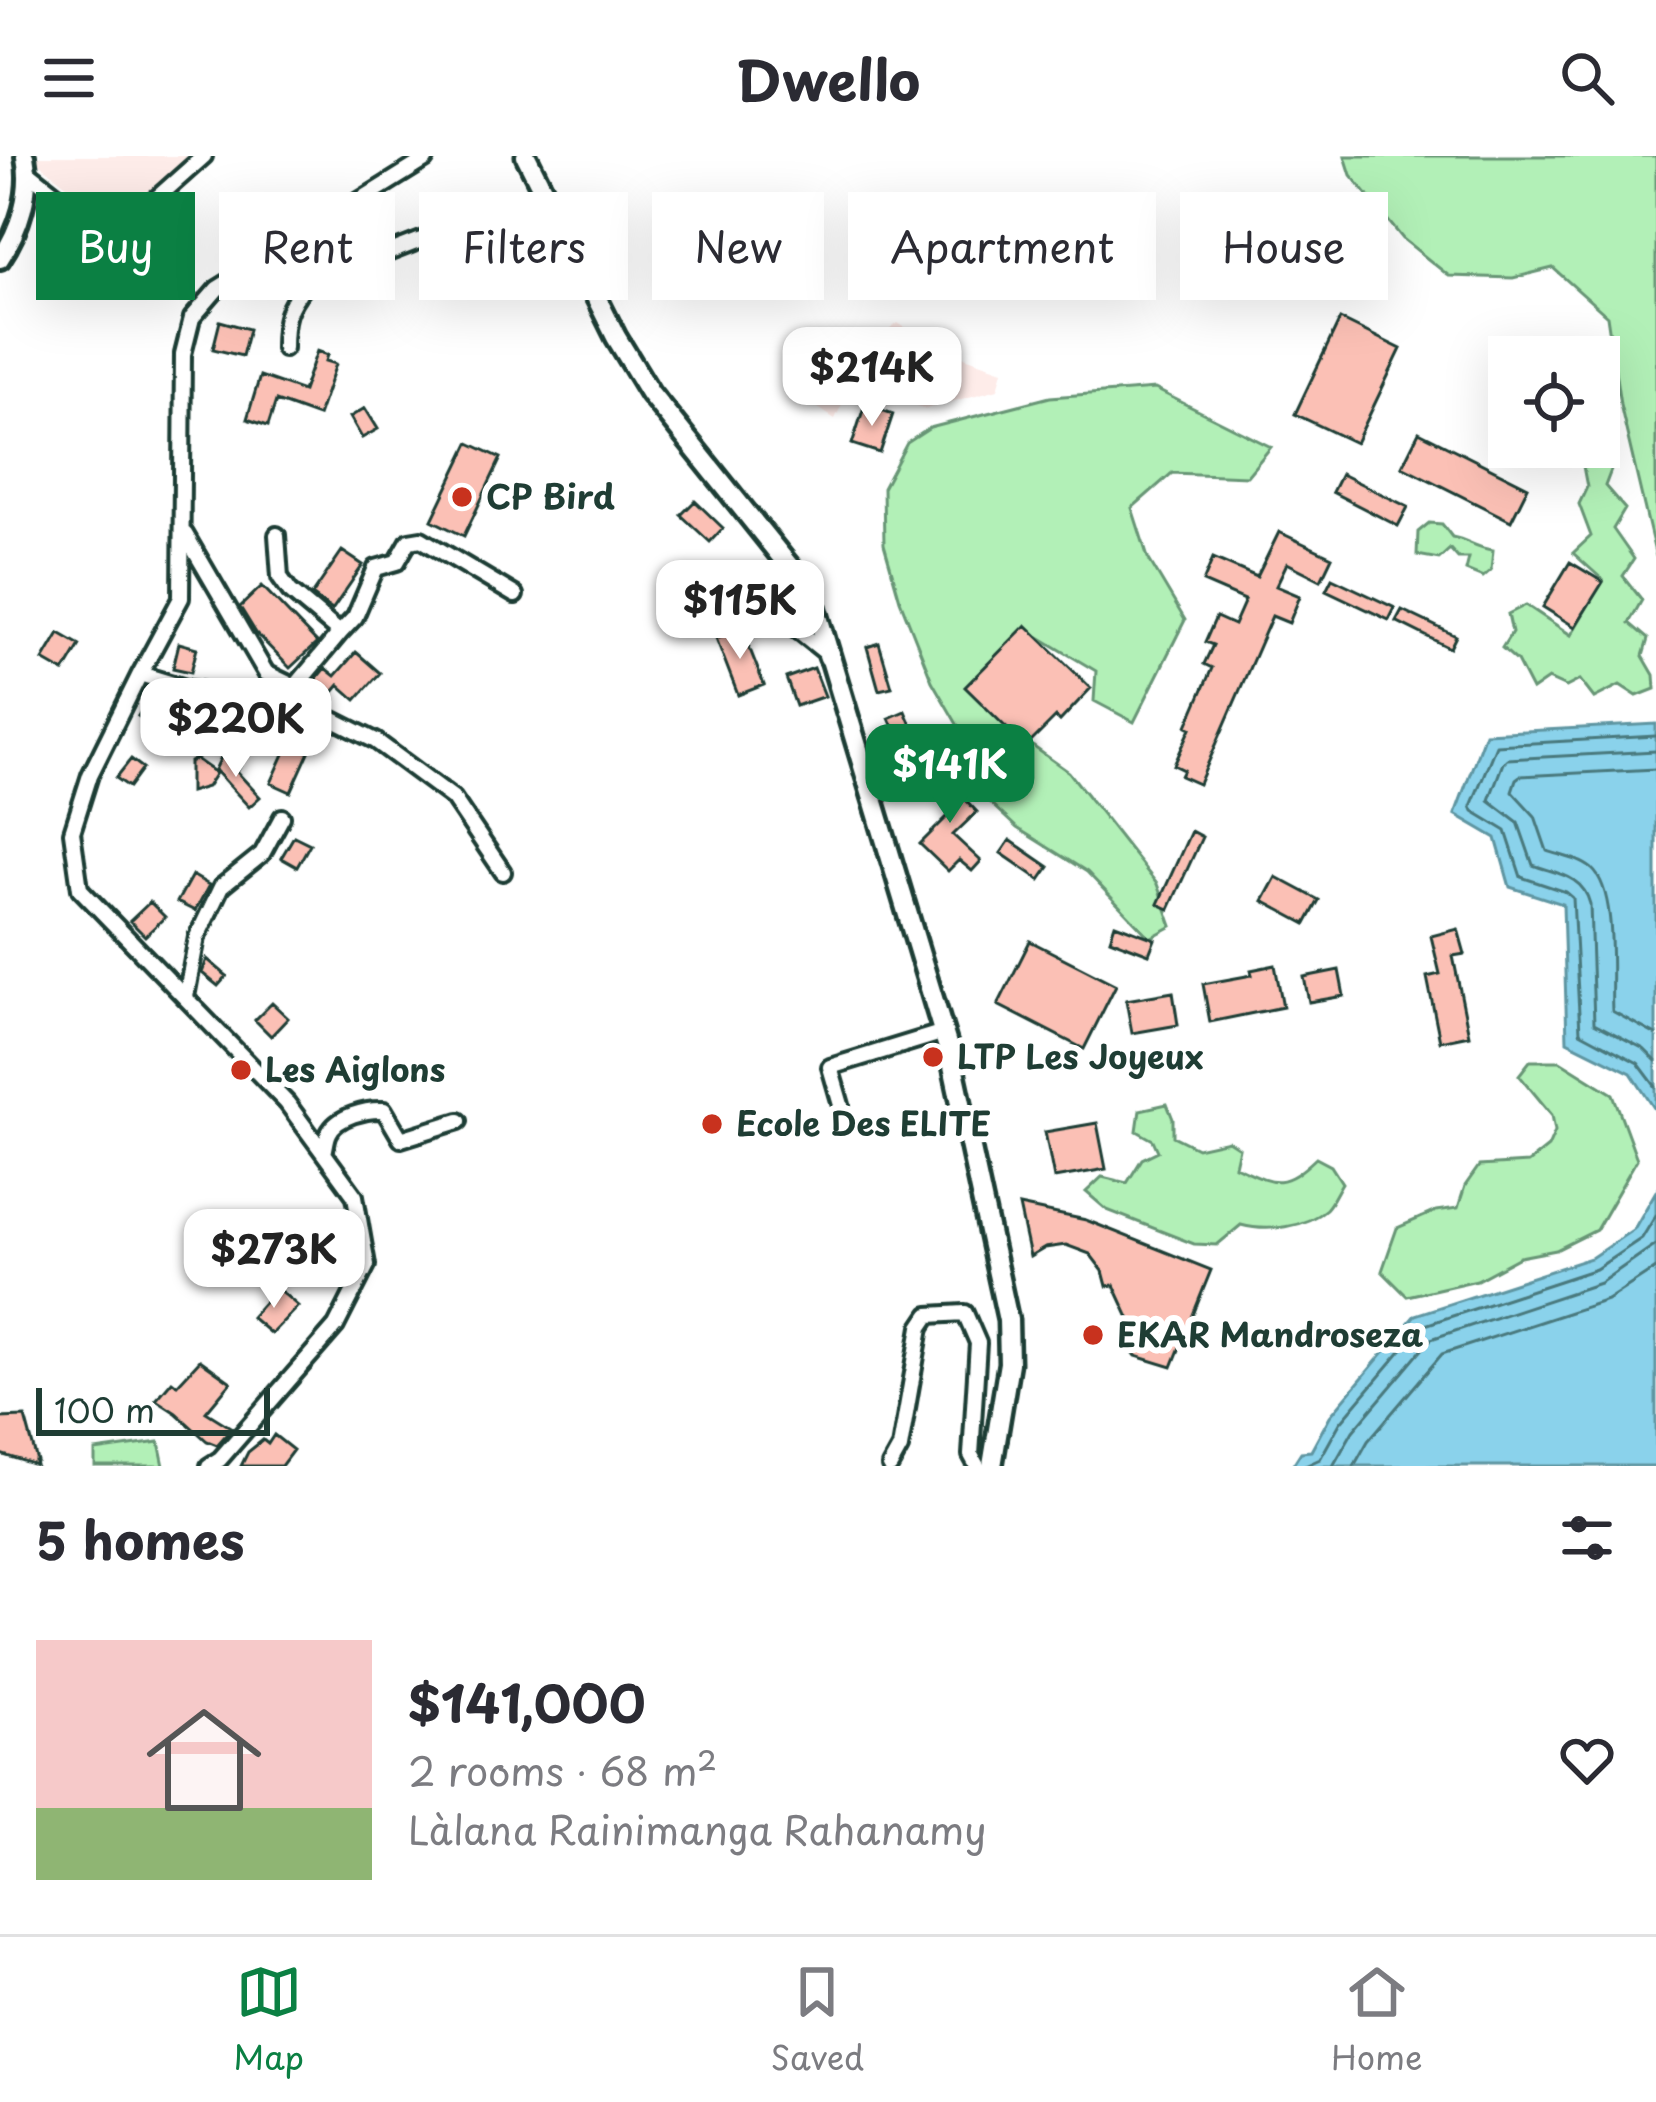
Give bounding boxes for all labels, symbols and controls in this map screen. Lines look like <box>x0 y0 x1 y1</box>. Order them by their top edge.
text: Dwello <box>736 38 920 119</box>
icon: menu <box>36 45 102 111</box>
icon: search <box>1554 45 1620 111</box>
chip: Buy <box>36 192 195 300</box>
chip: Rent <box>219 192 395 300</box>
chip: Filters <box>419 192 628 300</box>
chip: New <box>652 192 824 300</box>
chip: Apartment <box>848 192 1156 300</box>
chip: House <box>1180 192 1388 300</box>
pin: $214K <box>788 327 956 429</box>
text: $214K <box>810 336 934 395</box>
map controls <box>1488 336 1620 468</box>
button: locate <box>1488 336 1620 468</box>
place label: CP Bird <box>486 470 615 520</box>
marker: CP Bird <box>449 484 475 510</box>
pin: $115K <box>656 560 824 662</box>
text: $115K <box>683 569 797 628</box>
pin: $220K <box>152 678 320 780</box>
text: $220K <box>167 687 305 746</box>
pin: $141K <box>866 724 1034 826</box>
text: $141K <box>892 733 1008 792</box>
place label: LTP Les Joyeux <box>957 1030 1203 1080</box>
place label: Les Aiglons <box>265 1043 445 1093</box>
marker: LTP Les Joyeux <box>920 1044 946 1070</box>
marker: Les Aiglons <box>228 1057 254 1083</box>
place label: Ecole Des ELITE <box>736 1097 991 1147</box>
marker: Ecole Des ELITE <box>699 1111 725 1137</box>
pin: $273K <box>190 1209 358 1311</box>
text: $273K <box>211 1218 337 1277</box>
place label: EKAR Mandroseza <box>1117 1308 1424 1358</box>
marker: EKAR Mandroseza <box>1080 1322 1106 1348</box>
scale bar <box>36 1382 270 1435</box>
text: 100 m <box>54 1384 155 1434</box>
text: 5 homes <box>36 1500 245 1577</box>
icon: filters <box>1554 1505 1620 1571</box>
text: $141,000 <box>408 1663 646 1740</box>
icon: home <box>132 1688 276 1832</box>
icon: heart <box>1554 1727 1620 1793</box>
text: 2 rooms · 68 m² <box>408 1740 717 1799</box>
text: Làlana Rainimanga Rahanamy <box>408 1799 987 1858</box>
tab: Map <box>233 1959 304 2081</box>
tab: Saved <box>771 1959 864 2081</box>
tab: Home <box>1331 1959 1423 2081</box>

